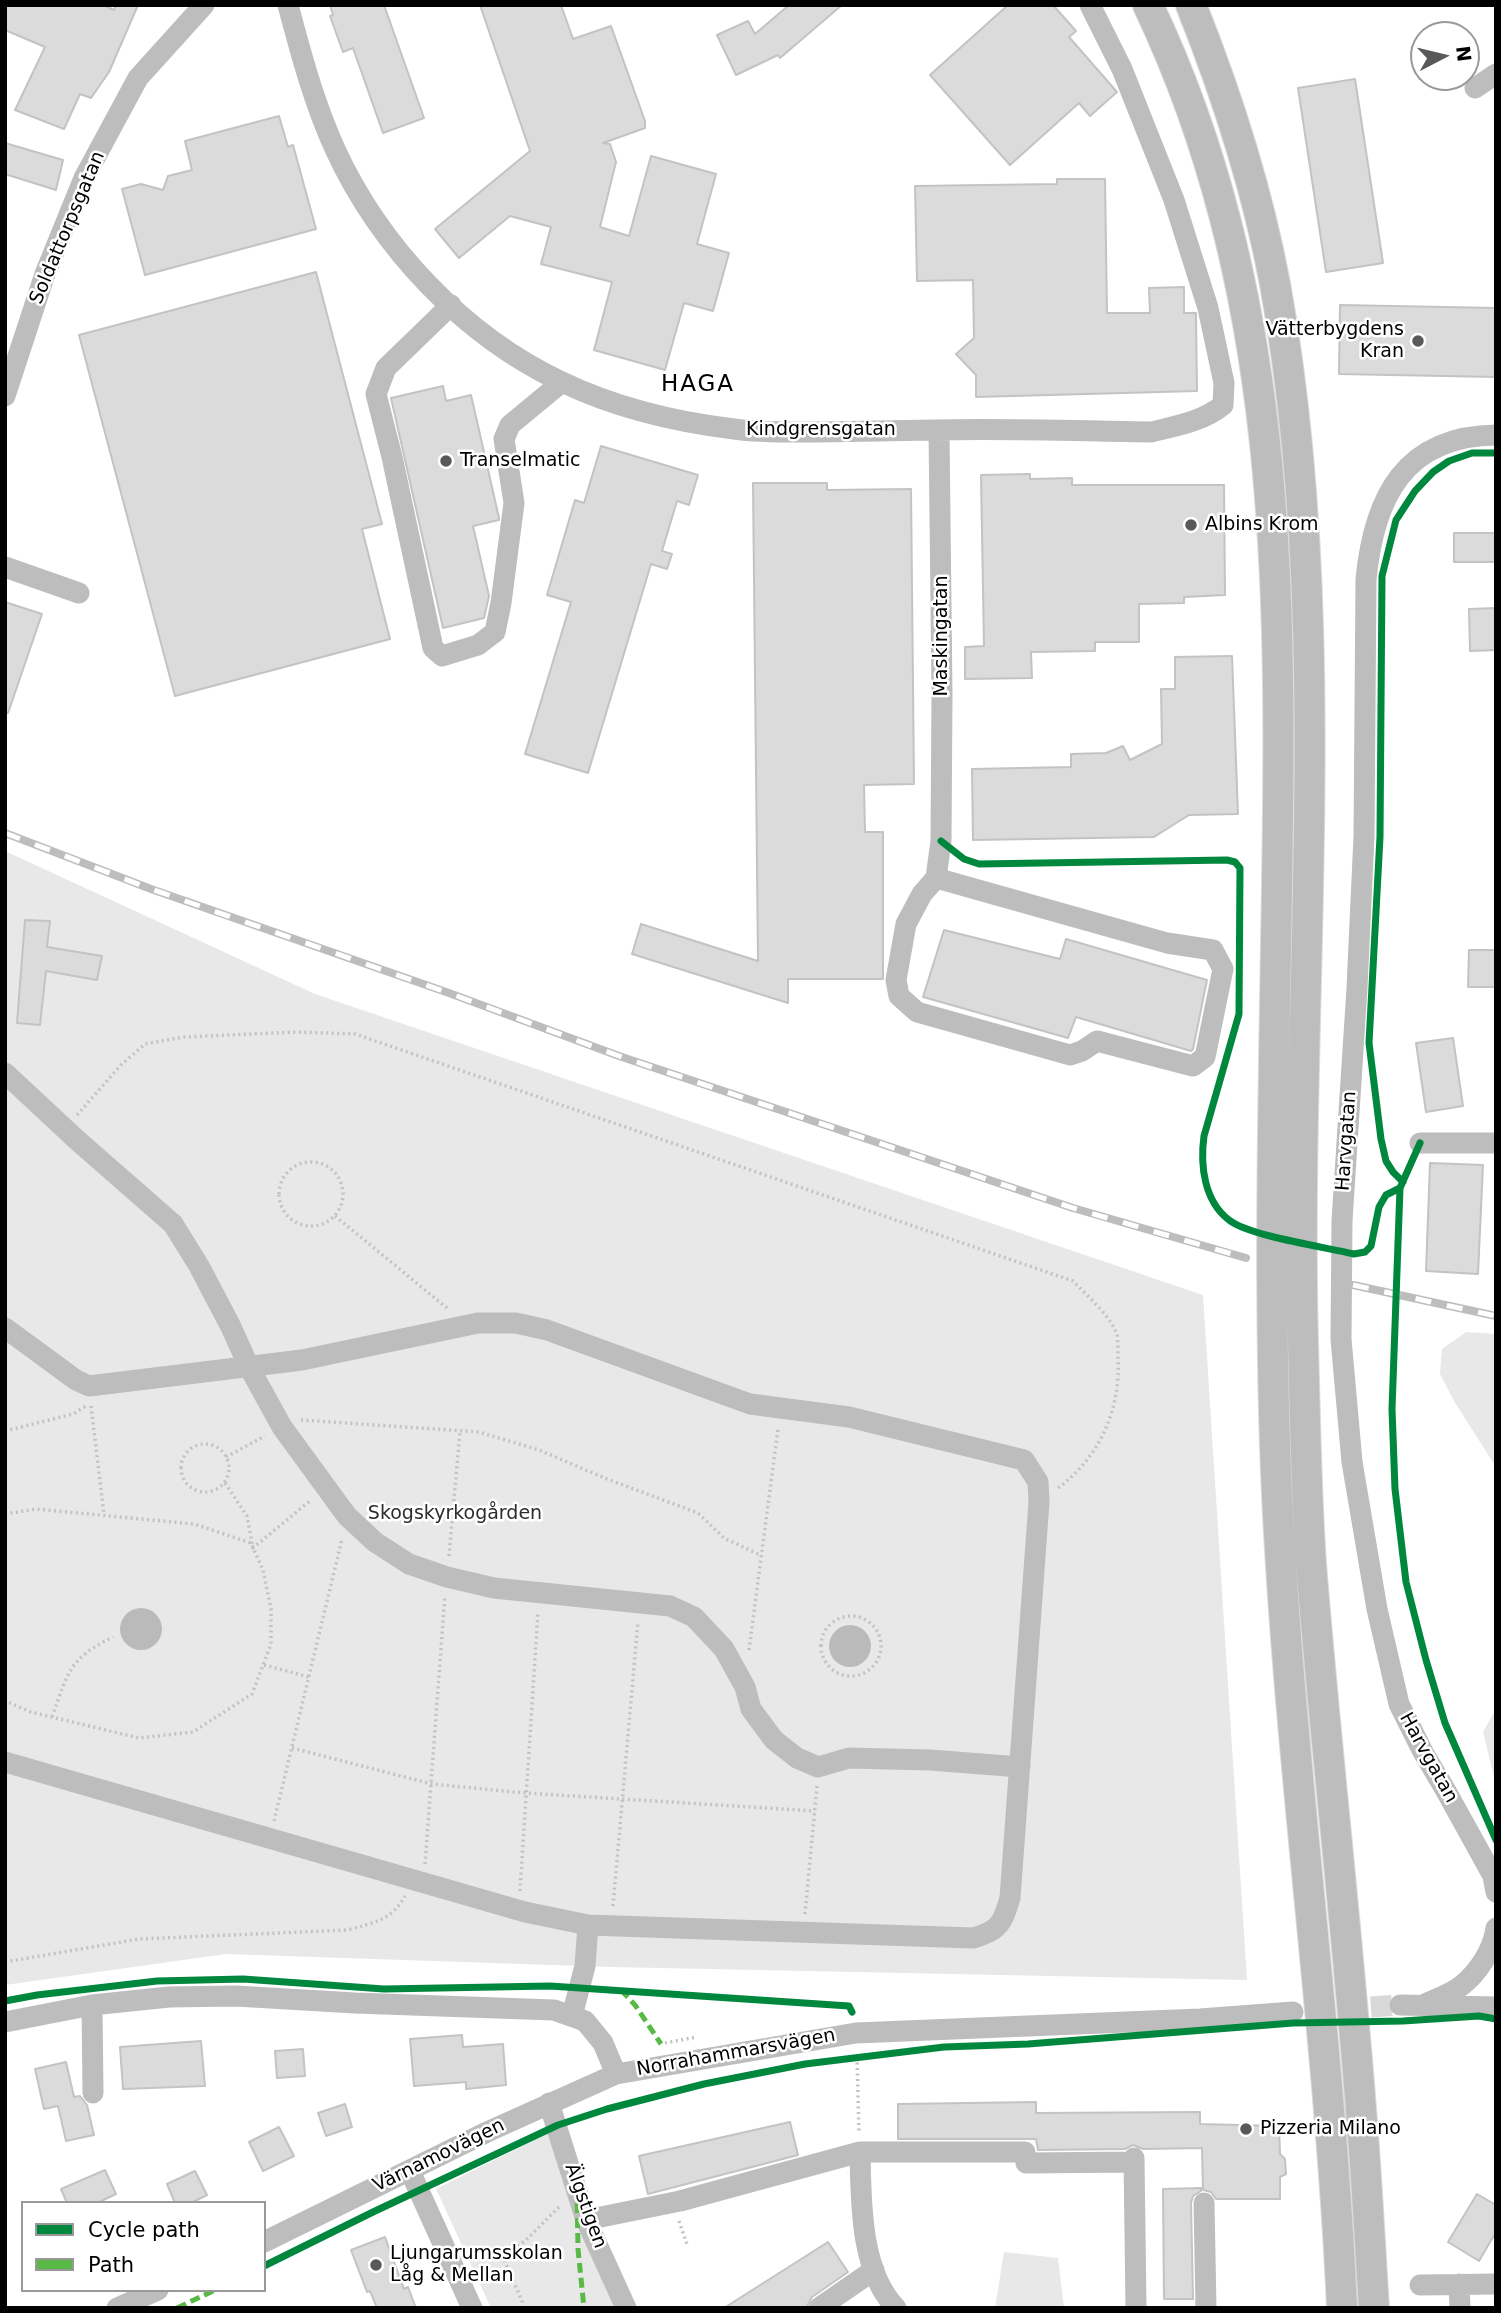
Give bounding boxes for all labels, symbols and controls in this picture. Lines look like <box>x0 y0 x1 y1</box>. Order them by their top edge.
north arrow <box>1410 21 1480 91</box>
text: N <box>1452 44 1476 63</box>
street label: Soldattorpsgatan <box>26 148 110 308</box>
place label: Vätterbygdens Kran <box>1265 319 1404 363</box>
marker: Vätterbygdens Kran <box>1410 333 1426 349</box>
district label: HAGA <box>661 371 735 399</box>
street label: Kindgrensgatan <box>746 419 896 441</box>
place label: Transelmatic <box>460 450 581 472</box>
marker: Transelmatic <box>438 453 454 469</box>
place label: Albins Krom <box>1205 514 1319 536</box>
marker: Albins Krom <box>1183 517 1199 533</box>
street label: Maskingatan <box>931 575 953 697</box>
street label: Harvgatan <box>1332 1090 1362 1192</box>
park label: Skogskyrkogården <box>368 1503 542 1525</box>
street label: Harvgatan <box>1394 1709 1462 1807</box>
street label: Norrahammarsvägen <box>635 2024 837 2082</box>
street label: Värnamovägen <box>370 2114 508 2198</box>
place label: Pizzeria Milano <box>1260 2118 1401 2140</box>
marker: Pizzeria Milano <box>1238 2121 1254 2137</box>
street label: Älgstigen <box>559 2160 611 2252</box>
legend <box>21 2201 266 2292</box>
text: Cycle path <box>88 2218 200 2242</box>
place label: Ljungarumsskolan Låg & Mellan <box>390 2243 563 2287</box>
text: Path <box>88 2253 134 2277</box>
marker: Ljungarumsskolan Låg & Mellan <box>368 2257 384 2273</box>

